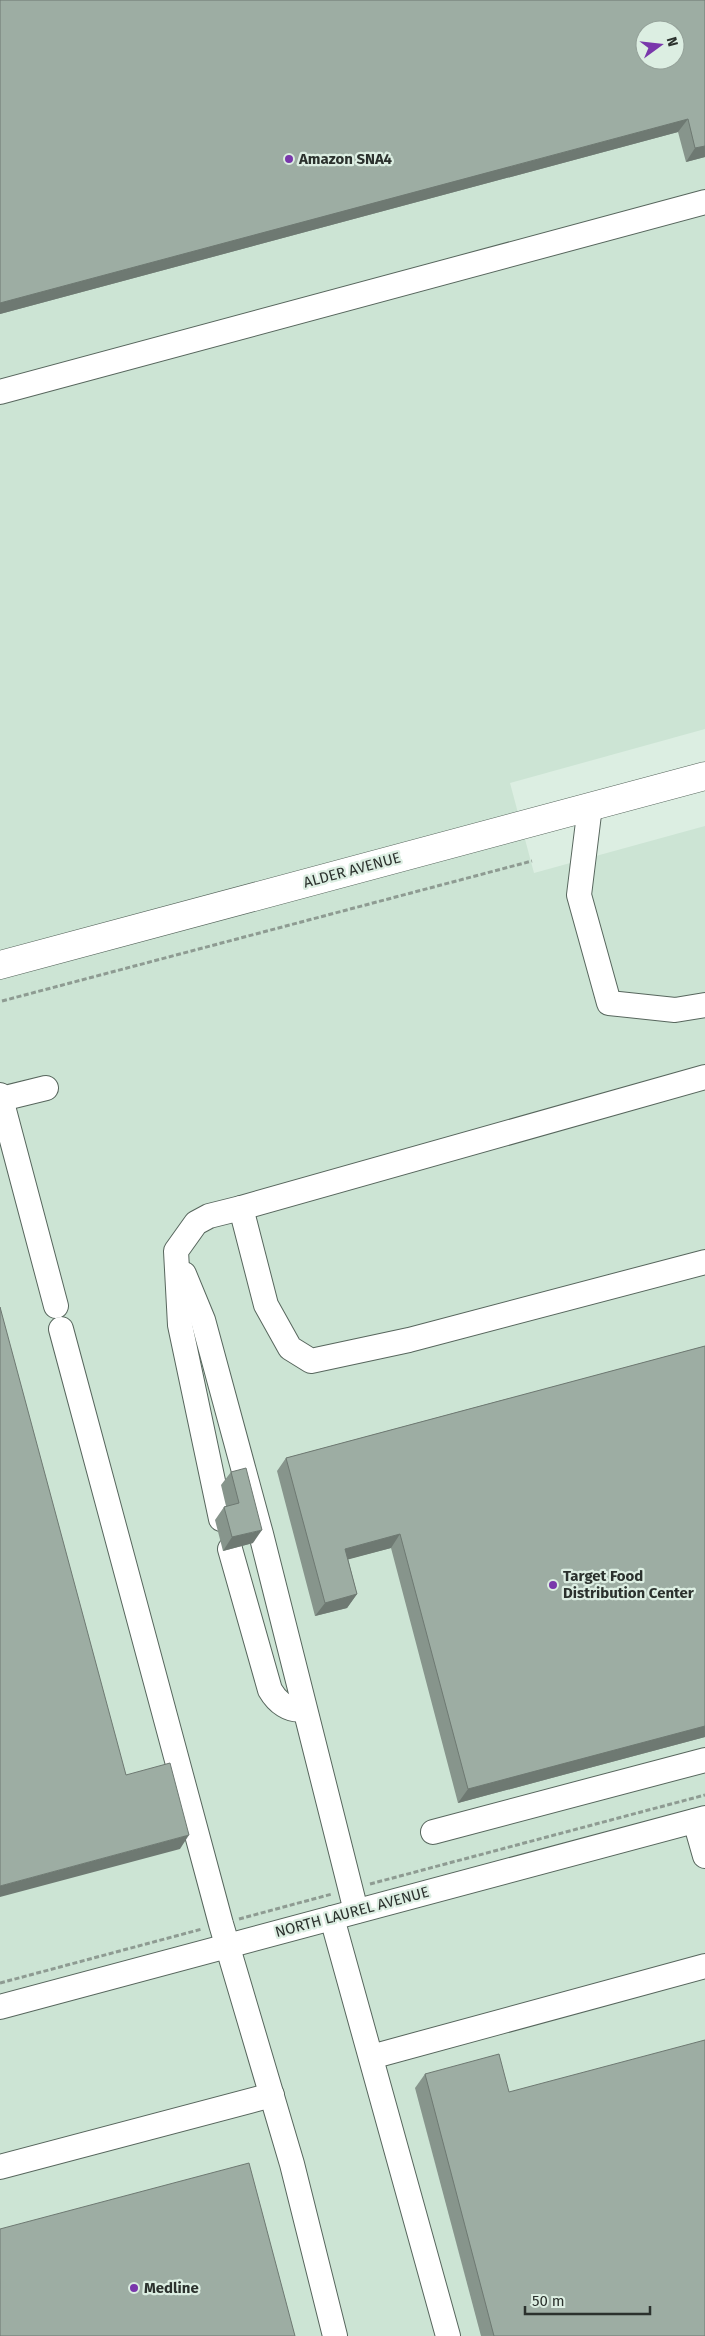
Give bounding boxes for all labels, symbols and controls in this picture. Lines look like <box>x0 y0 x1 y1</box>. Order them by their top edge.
north arrow <box>635 20 685 70</box>
text: N <box>663 35 681 48</box>
place label: Amazon SNA4 <box>298 150 393 168</box>
marker: Amazon SNA4 <box>283 153 295 165</box>
street label: ALDER AVENUE <box>301 848 403 892</box>
place label: Target Food Distribution Center <box>563 1567 695 1602</box>
marker: Target Food Distribution Center <box>547 1579 559 1591</box>
street label: NORTH LAUREL AVENUE <box>273 1883 431 1941</box>
place label: Medline <box>144 2279 199 2297</box>
marker: Medline <box>128 2282 140 2294</box>
scale bar <box>525 2284 650 2316</box>
text: 50 m <box>532 2292 565 2310</box>

